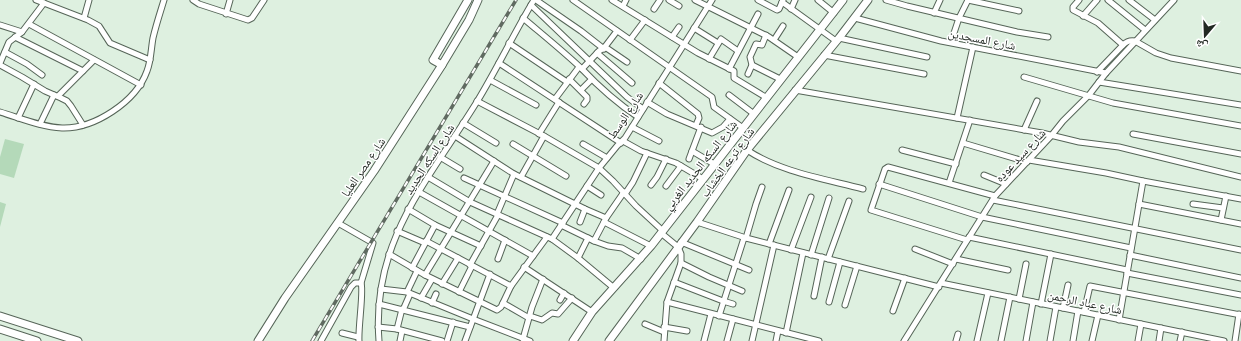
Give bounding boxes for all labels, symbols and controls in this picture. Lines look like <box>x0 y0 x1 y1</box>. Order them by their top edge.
north arrow <box>1185 16 1225 56</box>
street label: شارع المسجدين <box>947 23 1018 55</box>
text: ش <box>1193 36 1210 55</box>
street label: شارع الوسط <box>602 87 648 143</box>
street label: شارع السكه الحديد الغربي <box>658 115 742 215</box>
street label: شارع السكه الحديد <box>399 120 459 198</box>
street label: شارع ترعه الخشاب <box>695 123 759 201</box>
street label: شارع سيد عوده <box>990 124 1050 186</box>
street label: شارع مصر العليا <box>336 133 390 201</box>
street label: شارع عباد الرحمن <box>1046 285 1124 319</box>

